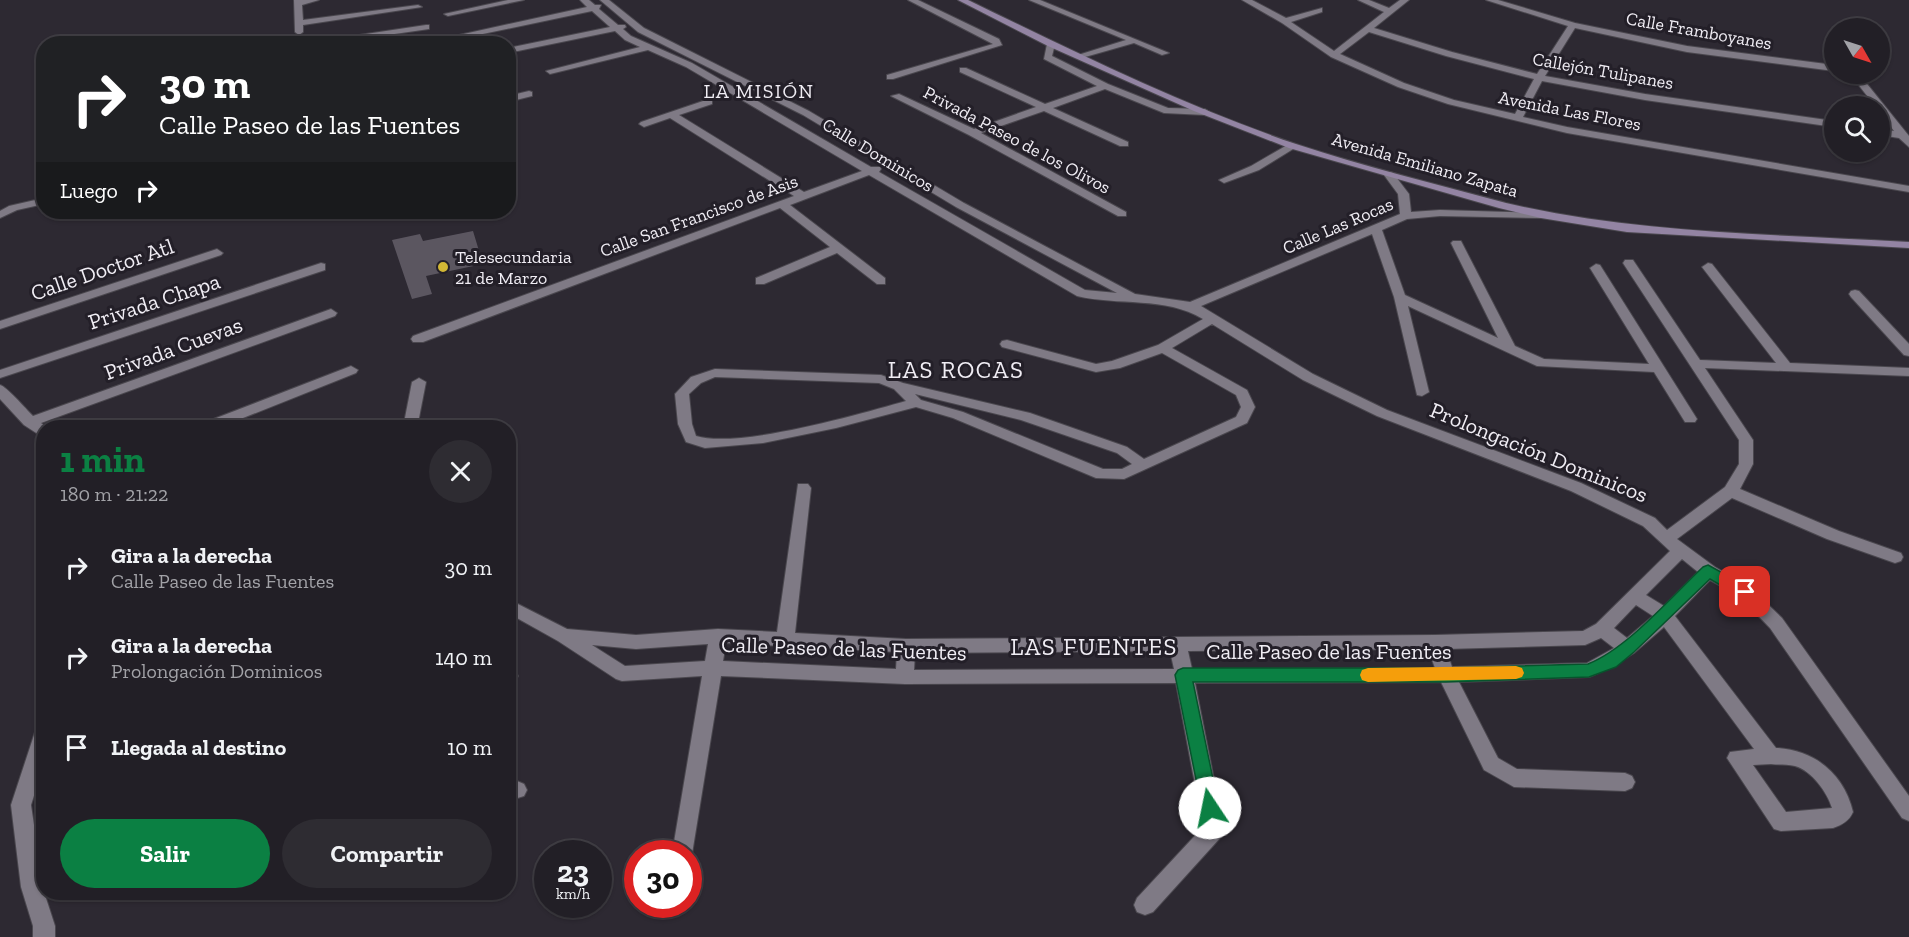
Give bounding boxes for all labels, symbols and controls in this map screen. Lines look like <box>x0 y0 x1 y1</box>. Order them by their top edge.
street label: Calle Framboyanes <box>1625 7 1774 55</box>
north arrow <box>1824 18 1890 84</box>
map controls <box>1824 18 1890 162</box>
street label: Callejón Tulipanes <box>1531 48 1675 94</box>
text: 30 m <box>159 58 250 109</box>
icon: right <box>60 60 138 138</box>
district label: LA MISIÓN <box>703 79 815 103</box>
street label: Privada Paseo de los Olivos <box>920 81 1114 199</box>
street label: Avenida Las Flores <box>1497 86 1643 136</box>
button: search <box>1824 96 1890 162</box>
text: Calle Paseo de las Fuentes <box>159 109 460 141</box>
street label: Calle Dominicos <box>818 113 938 197</box>
street label: Avenida Emiliano Zapata <box>1329 128 1521 202</box>
street label: Calle San Francisco de Asis <box>597 170 801 262</box>
icon: right <box>130 174 163 207</box>
text: Luego <box>60 177 118 204</box>
street label: Calle Las Rocas <box>1279 193 1397 259</box>
street label: Calle Doctor Atl <box>27 232 177 307</box>
place label: Telesecundaria 21 de Marzo <box>455 246 572 289</box>
marker: Telesecundaria 21 de Marzo <box>436 260 450 274</box>
street label: Privada Chapa <box>85 267 224 336</box>
street label: Privada Cuevas <box>100 311 246 386</box>
district label: LAS ROCAS <box>888 355 1024 384</box>
street label: Prolongación Dominicos <box>1426 396 1652 509</box>
text: 1 min <box>60 438 145 481</box>
button: close <box>429 440 492 503</box>
text: 180 m · 21:22 <box>60 482 168 506</box>
text: Gira a la derecha <box>111 542 272 569</box>
icon: right <box>60 551 93 584</box>
text: 30 m <box>445 554 492 581</box>
pin <box>1719 566 1770 617</box>
text: Calle Paseo de las Fuentes <box>111 569 334 593</box>
icon: arrive <box>1728 575 1761 608</box>
street label: Calle Paseo de las Fuentes <box>721 631 967 666</box>
text: Gira a la derecha <box>111 632 272 659</box>
district label: LAS FUENTES <box>1010 632 1178 661</box>
street label: Calle Paseo de las Fuentes <box>1206 638 1452 665</box>
icon: right <box>60 641 93 674</box>
text: 140 m <box>435 644 492 671</box>
text: Prolongación Dominicos <box>111 659 322 683</box>
icon: arrive <box>60 731 93 764</box>
text: Llegada al destino <box>111 734 286 761</box>
text: 10 m <box>447 734 492 761</box>
position arrow <box>1178 776 1242 840</box>
button: Salir <box>60 819 270 888</box>
button: Compartir <box>282 819 492 888</box>
speed limit sign: 30 <box>624 840 702 918</box>
text: 23 <box>557 854 589 890</box>
text: km/h <box>556 885 590 903</box>

